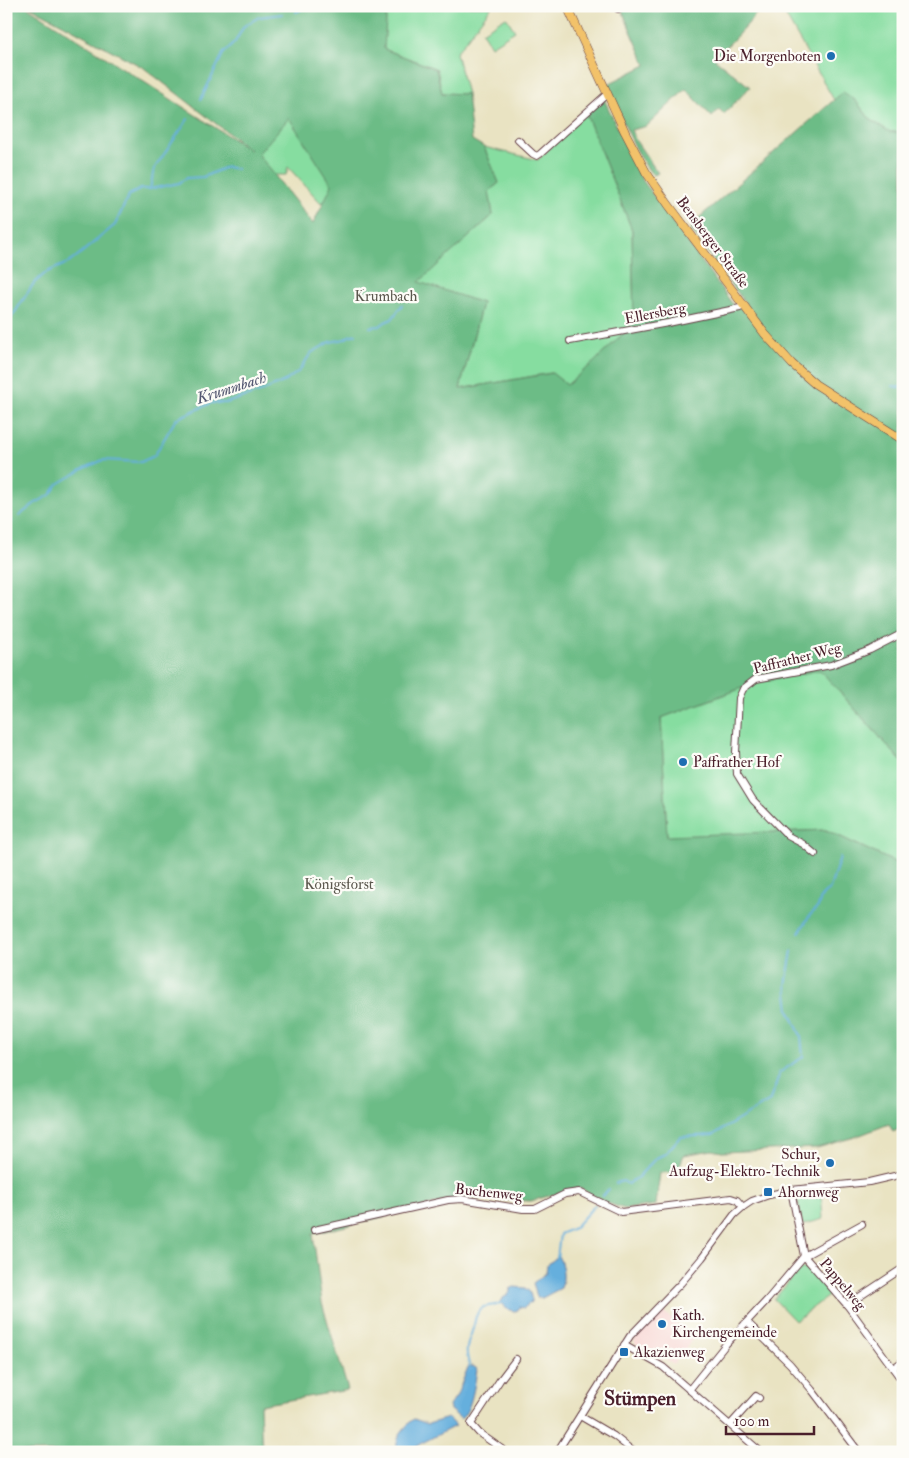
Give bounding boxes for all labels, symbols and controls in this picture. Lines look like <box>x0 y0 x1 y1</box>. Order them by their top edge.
place label: Die Morgenboten <box>714 47 821 66</box>
marker: Die Morgenboten <box>825 50 837 62</box>
street label: Bensberger Straße <box>672 193 753 292</box>
park label: Krumbach <box>355 287 418 306</box>
street label: Ellersberg <box>623 298 688 329</box>
water label: Krummbach <box>193 367 269 409</box>
street label: Paffrather Weg <box>751 638 844 679</box>
place label: Paffrather Hof <box>693 753 782 772</box>
marker: Paffrather Hof <box>677 756 689 768</box>
park label: Königsforst <box>304 875 374 894</box>
place label: Schur, Aufzug-Elektro-Technik <box>668 1145 820 1181</box>
marker: Schur, Aufzug-Elektro-Technik <box>824 1157 836 1169</box>
street label: Buchenweg <box>454 1179 524 1206</box>
place label: Ahornweg <box>777 1183 839 1202</box>
marker: Ahornweg <box>762 1186 774 1198</box>
street label: Pappelweg <box>814 1254 870 1315</box>
place label: Kath. Kirchengemeinde <box>672 1306 777 1342</box>
marker: Kath. Kirchengemeinde <box>656 1318 668 1330</box>
place label: Akazienweg <box>633 1343 705 1362</box>
marker: Akazienweg <box>618 1346 630 1358</box>
district label: Stümpen <box>604 1386 677 1412</box>
scale bar <box>726 1403 814 1435</box>
text: 100 m <box>734 1412 770 1431</box>

